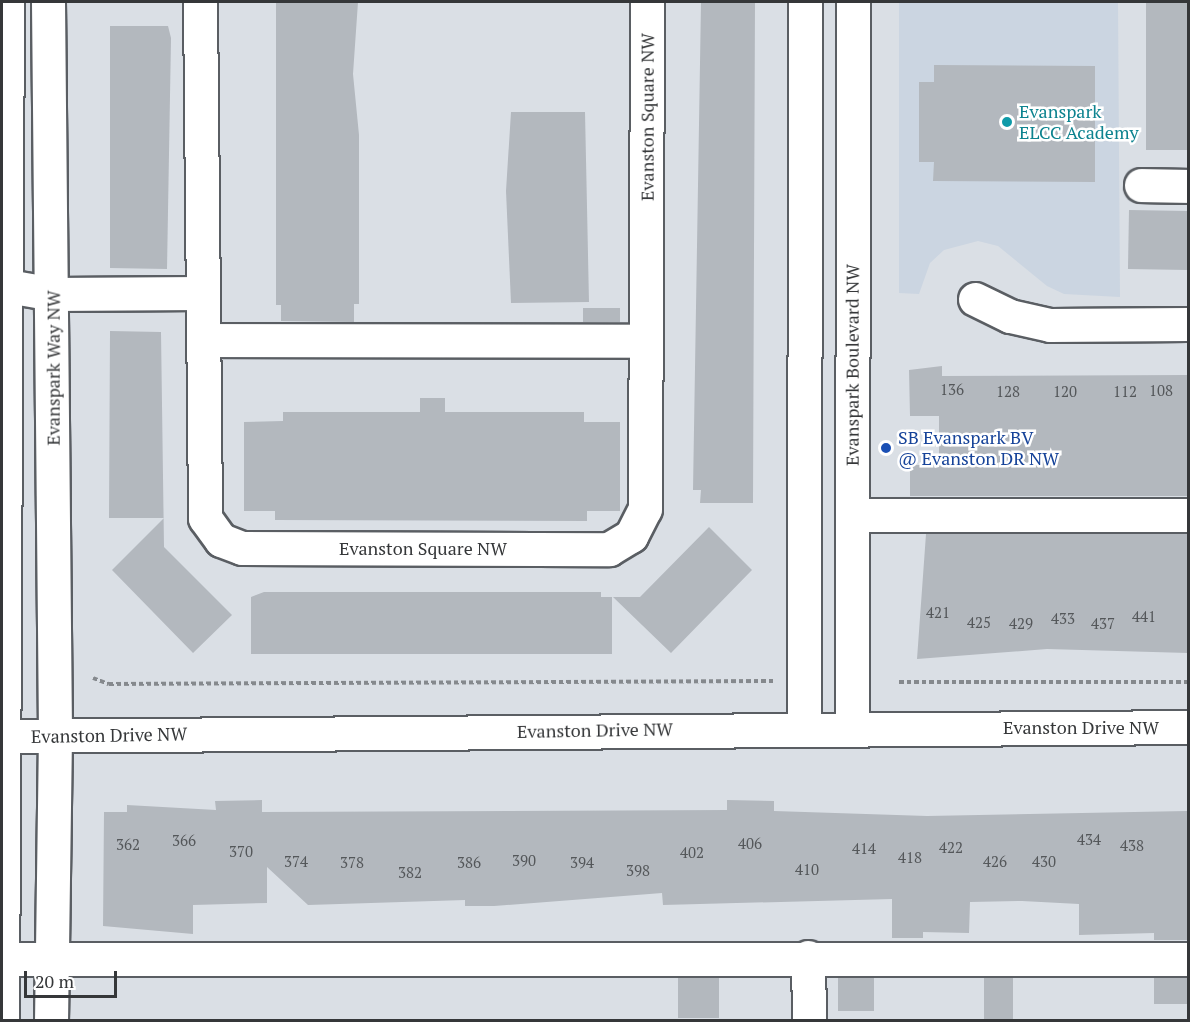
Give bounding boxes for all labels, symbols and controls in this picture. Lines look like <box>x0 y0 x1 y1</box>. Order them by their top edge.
street label: Evanston Square NW <box>636 33 658 201</box>
place label: Evanspark ELCC Academy <box>1019 101 1139 144</box>
marker: Evanspark ELCC Academy <box>1000 115 1014 129</box>
street label: Evanspark Boulevard NW <box>841 264 863 466</box>
street label: Evanspark Way NW <box>42 290 64 446</box>
house number: 136 <box>940 381 964 399</box>
house number: 108 <box>1149 382 1173 400</box>
house number: 128 <box>996 383 1020 401</box>
house number: 120 <box>1053 383 1077 401</box>
house number: 112 <box>1113 383 1137 401</box>
place label: SB Evanspark BV @ Evanston DR NW <box>898 427 1059 470</box>
marker: SB Evanspark BV @ Evanston DR NW <box>879 441 893 455</box>
street label: Evanston Square NW <box>339 537 507 559</box>
house number: 421 <box>926 604 950 622</box>
house number: 441 <box>1132 608 1156 626</box>
house number: 433 <box>1051 610 1075 628</box>
house number: 425 <box>967 614 991 632</box>
house number: 429 <box>1009 615 1033 633</box>
house number: 437 <box>1091 615 1115 633</box>
street label: Evanston Drive NW <box>1003 716 1159 738</box>
street label: Evanston Drive NW <box>517 718 673 742</box>
street label: Evanston Drive NW <box>31 723 187 747</box>
house number: 434 <box>1077 831 1101 849</box>
house number: 366 <box>172 832 196 850</box>
house number: 406 <box>738 835 762 853</box>
house number: 362 <box>116 836 140 854</box>
house number: 438 <box>1120 837 1144 855</box>
house number: 422 <box>939 839 963 857</box>
house number: 414 <box>852 840 876 858</box>
house number: 370 <box>229 843 253 861</box>
house number: 402 <box>680 844 704 862</box>
house number: 418 <box>898 849 922 867</box>
house number: 390 <box>512 852 536 870</box>
house number: 374 <box>284 853 308 871</box>
house number: 426 <box>983 853 1007 871</box>
house number: 430 <box>1032 853 1056 871</box>
house number: 378 <box>340 854 364 872</box>
house number: 386 <box>457 854 481 872</box>
house number: 394 <box>570 854 594 872</box>
house number: 410 <box>795 861 819 879</box>
house number: 398 <box>626 862 650 880</box>
house number: 382 <box>398 864 422 882</box>
scale bar <box>27 959 120 997</box>
text: 20 m <box>35 969 74 993</box>

